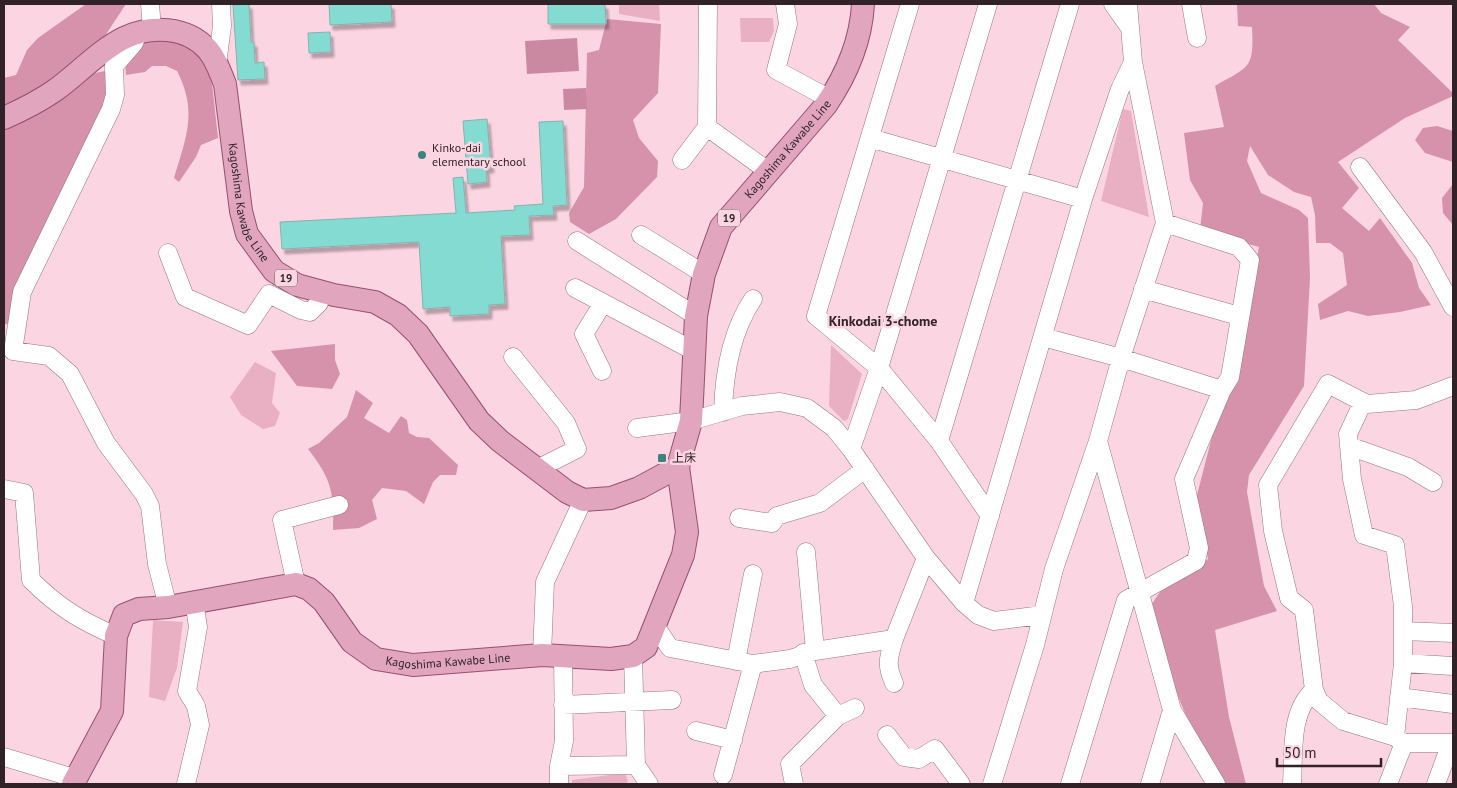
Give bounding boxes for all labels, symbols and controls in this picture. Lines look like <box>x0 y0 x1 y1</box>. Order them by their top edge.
street label: Kagoshima Kawabe Line <box>741 97 834 201</box>
place label: Kinko-dai elementary school <box>432 140 526 169</box>
street label: Kagoshima Kawabe Line <box>225 142 273 265</box>
marker: Kinko-dai elementary school <box>416 149 428 161</box>
road number: 19 <box>718 210 740 227</box>
road number: 19 <box>275 270 297 286</box>
district label: Kinkodai 3-chome <box>829 312 937 330</box>
place label: 上床 <box>672 450 696 465</box>
marker: 上床 <box>656 452 668 464</box>
street label: Kagoshima Kawabe Line <box>384 649 511 672</box>
scale bar <box>1277 736 1381 768</box>
text: 50 m <box>1284 743 1317 762</box>

